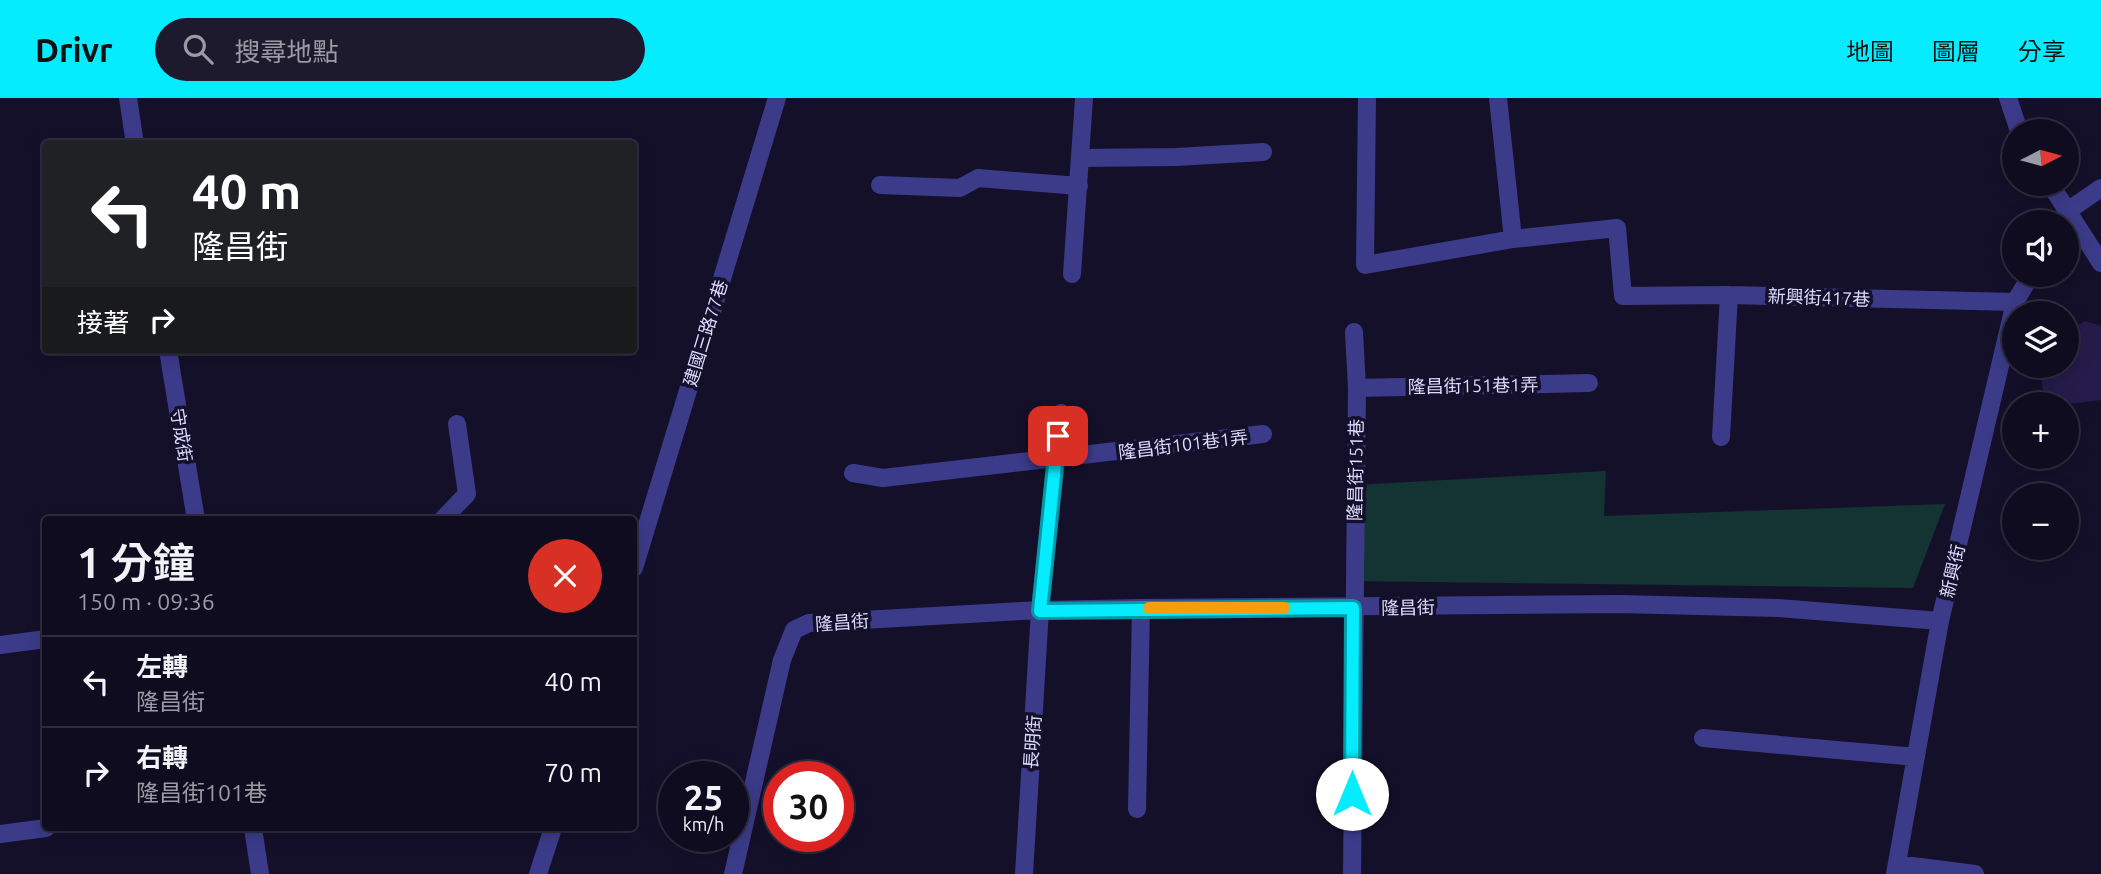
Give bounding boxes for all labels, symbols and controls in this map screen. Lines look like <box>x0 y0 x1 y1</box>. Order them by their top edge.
search box <box>155 18 645 81</box>
icon: search <box>179 30 217 68</box>
text: Drivr <box>35 31 113 68</box>
text: 搜尋地點 <box>235 37 339 66</box>
text: 地圖 <box>1846 38 1894 65</box>
text: 圖層 <box>1932 38 1980 65</box>
text: 分享 <box>2018 38 2066 65</box>
north arrow <box>2002 119 2079 196</box>
map controls <box>2002 119 2079 560</box>
text: 40 m <box>192 163 301 218</box>
icon: left <box>77 168 168 259</box>
button: sound <box>2002 210 2079 287</box>
text: 隆昌街 <box>192 228 288 264</box>
street label: 建國三路77巷 <box>679 277 731 389</box>
street label: 新興街417巷 <box>1767 285 1871 309</box>
icon: right <box>143 301 181 339</box>
button: layers <box>2002 301 2079 378</box>
text: 接著 <box>77 308 129 337</box>
street label: 隆昌街151巷1弄 <box>1408 374 1538 396</box>
button: + <box>2002 392 2079 469</box>
pin <box>1028 406 1088 466</box>
street label: 守成街 <box>168 407 196 463</box>
icon: arrive <box>1039 417 1077 455</box>
street label: 隆昌街151巷 <box>1344 419 1366 521</box>
street label: 隆昌街101巷1弄 <box>1117 426 1249 462</box>
button: − <box>2002 483 2079 560</box>
text: 1 分鐘 <box>77 539 195 586</box>
button: close <box>528 539 602 613</box>
street label: 新興街 <box>1936 542 1968 600</box>
text: 150 m · 09:36 <box>77 589 215 614</box>
street label: 隆昌街 <box>1381 597 1435 617</box>
street label: 隆昌街 <box>814 610 870 634</box>
text: 左轉 <box>136 652 188 681</box>
icon: left <box>77 663 115 701</box>
text: 40 m <box>544 667 602 696</box>
text: 隆昌街 <box>136 689 205 714</box>
street label: 長明街 <box>1020 714 1044 770</box>
text: 右轉 <box>136 743 188 772</box>
icon: right <box>77 754 115 792</box>
position arrow <box>1315 757 1389 831</box>
text: 70 m <box>544 758 602 787</box>
speed limit sign: 30 <box>763 761 854 852</box>
text: 25 <box>684 777 723 817</box>
text: 隆昌街101巷 <box>136 780 267 805</box>
text: km/h <box>683 814 724 834</box>

